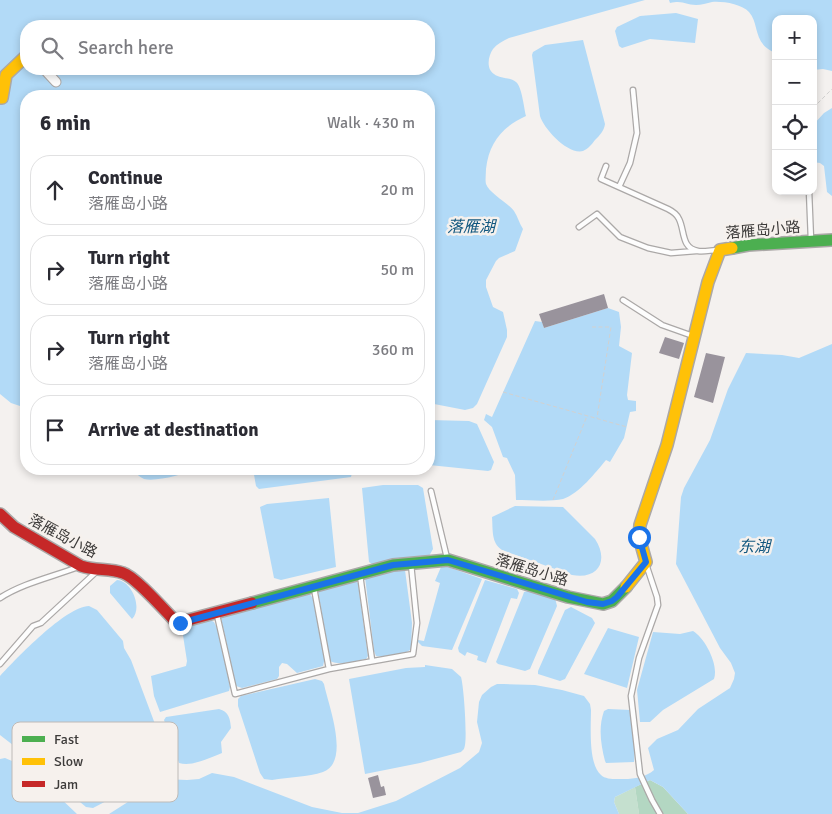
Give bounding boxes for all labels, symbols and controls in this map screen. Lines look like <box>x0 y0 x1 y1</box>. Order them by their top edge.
map controls <box>772 15 817 195</box>
button: + <box>772 15 817 60</box>
search box <box>20 20 435 75</box>
icon: search <box>38 34 66 62</box>
text: Search here <box>78 36 174 60</box>
button: − <box>772 60 817 105</box>
button: locate <box>772 105 817 150</box>
text: 6 min <box>40 110 91 136</box>
text: Walk · 430 m <box>327 113 415 133</box>
button: layers <box>772 150 817 195</box>
text: Continue <box>88 166 163 190</box>
icon: ahead <box>41 176 69 204</box>
text: 20 m <box>380 180 414 200</box>
text: 落雁岛小路 <box>88 194 168 214</box>
water label: 落雁湖 <box>447 217 498 237</box>
street label: 落雁岛小路 <box>725 218 801 242</box>
text: Turn right <box>88 246 170 270</box>
icon: right <box>41 256 69 284</box>
text: 50 m <box>380 260 414 280</box>
text: 落雁岛小路 <box>88 274 168 294</box>
text: Turn right <box>88 326 170 350</box>
icon: right <box>41 336 69 364</box>
text: 360 m <box>372 340 414 360</box>
text: 落雁岛小路 <box>88 354 168 374</box>
icon: arrive <box>41 416 69 444</box>
text: Arrive at destination <box>88 418 259 442</box>
street label: 落雁岛小路 <box>26 510 100 562</box>
route start <box>628 526 651 549</box>
water label: 东湖 <box>738 537 773 557</box>
street label: 落雁岛小路 <box>493 550 571 590</box>
route end <box>169 612 192 635</box>
legend <box>12 722 178 802</box>
text: Fast <box>54 731 79 748</box>
text: Slow <box>54 753 83 770</box>
text: Jam <box>54 776 78 793</box>

